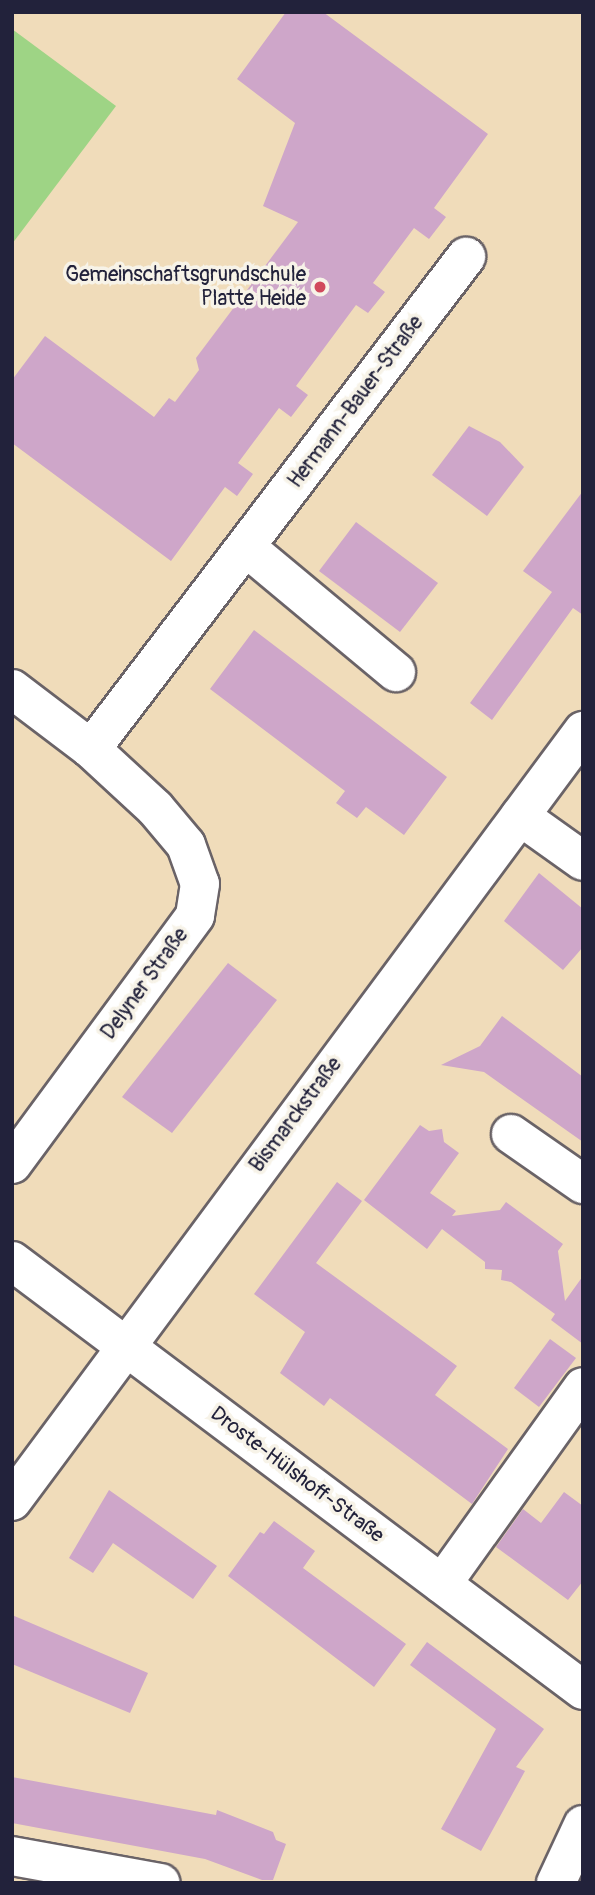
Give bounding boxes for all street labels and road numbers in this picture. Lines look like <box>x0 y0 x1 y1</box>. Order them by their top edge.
street label: Hermann-Bauer-Straße <box>283 311 429 493</box>
street label: Delyner Straße <box>96 923 194 1045</box>
street label: Bismarckstraße <box>245 1053 347 1177</box>
street label: Droste-Hülshoff-Straße <box>205 1402 389 1548</box>

